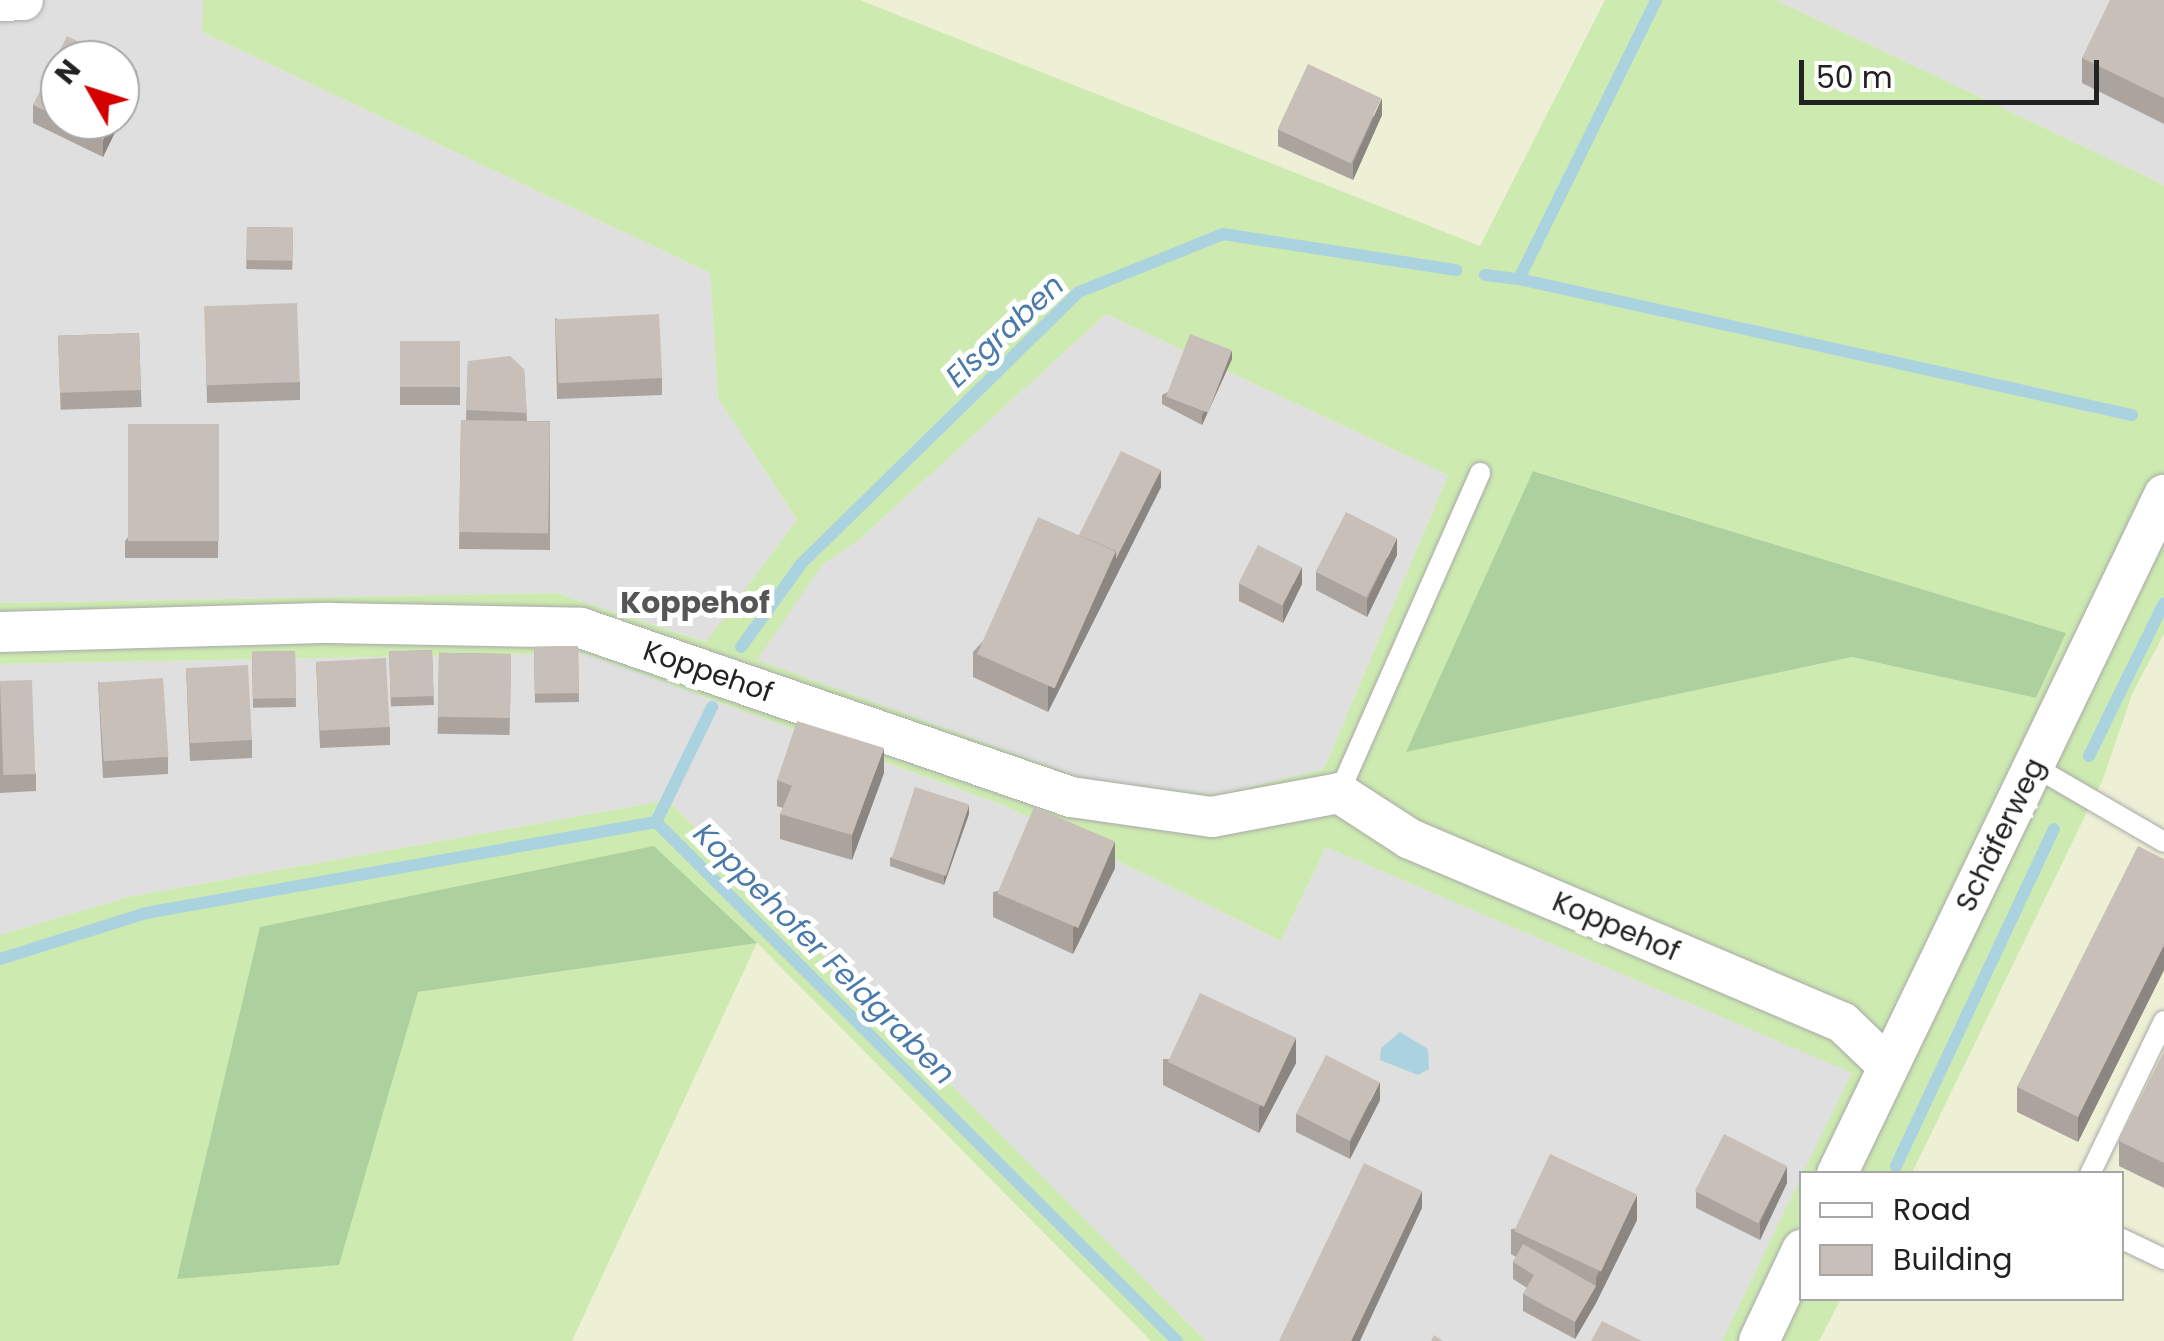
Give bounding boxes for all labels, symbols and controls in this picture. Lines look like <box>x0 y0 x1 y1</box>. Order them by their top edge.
north arrow <box>40 40 140 140</box>
scale bar <box>1804 40 2104 102</box>
text: N <box>46 52 90 93</box>
text: 50 m <box>1816 56 1893 99</box>
water label: Elsgraben <box>939 267 1071 395</box>
district label: Koppehof <box>620 585 770 621</box>
street label: Koppehof <box>639 634 777 710</box>
street label: Schäferweg <box>1949 753 2053 917</box>
water label: Koppehofer Feldgraben <box>686 816 962 1092</box>
street label: Koppehof <box>1547 885 1685 969</box>
legend <box>1799 1171 2124 1301</box>
text: Road <box>1893 1188 1971 1231</box>
text: Building <box>1893 1238 2013 1281</box>

